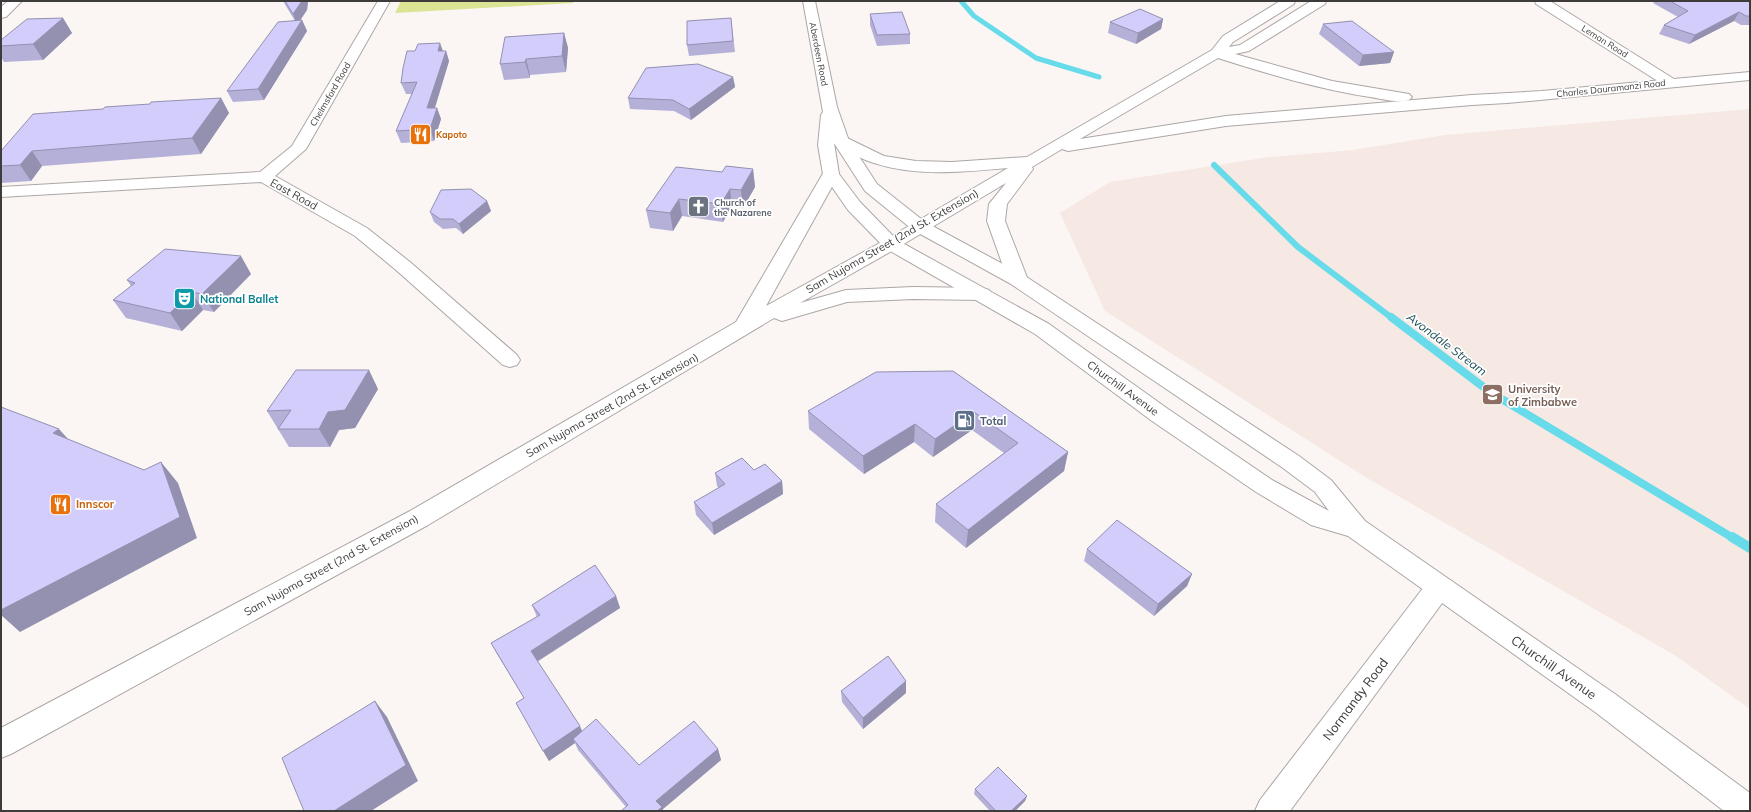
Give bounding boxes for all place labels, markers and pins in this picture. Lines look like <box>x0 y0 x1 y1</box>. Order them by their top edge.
restaurant icon: Kapoto <box>407 121 433 147</box>
place label: Kapoto <box>436 129 467 140</box>
church icon: Church of the Nazarene <box>685 194 711 220</box>
place label: Church of the Nazarene <box>714 197 772 218</box>
theatre icon: National Ballet <box>171 286 197 312</box>
place label: National Ballet <box>200 292 278 306</box>
school or university icon: University of Zimbabwe <box>1480 382 1506 408</box>
place label: University of Zimbabwe <box>1508 382 1577 409</box>
fuel station icon: Total <box>951 408 977 434</box>
place label: Total <box>980 414 1006 428</box>
restaurant icon: Innscor <box>48 491 74 517</box>
place label: Innscor <box>76 497 115 511</box>

